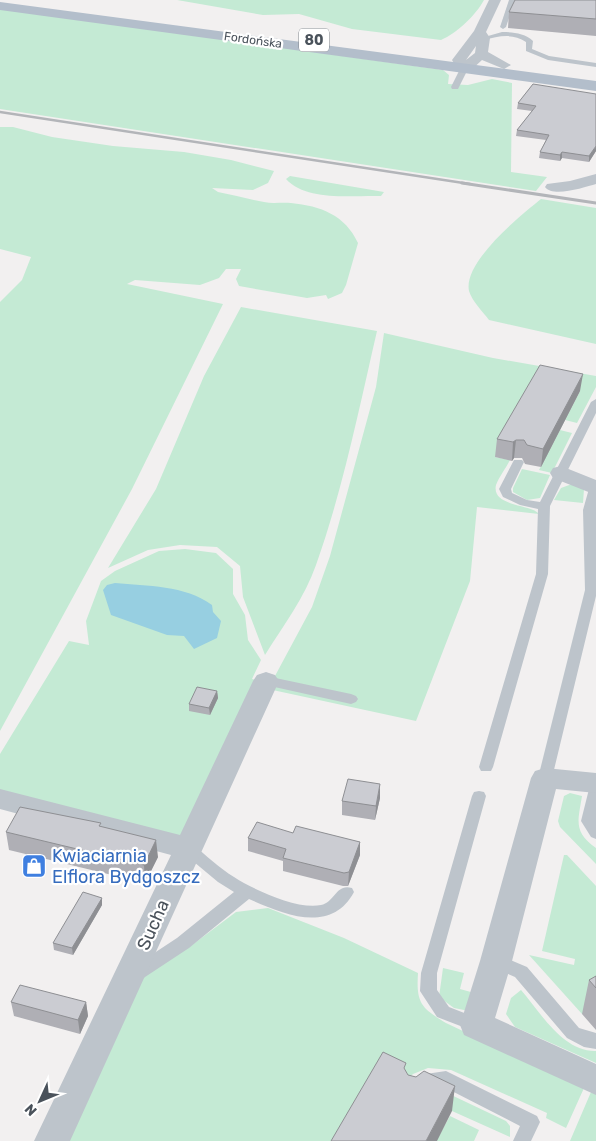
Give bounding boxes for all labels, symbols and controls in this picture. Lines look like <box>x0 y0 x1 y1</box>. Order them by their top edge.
road number: 80 <box>299 28 329 52</box>
street label: Fordońska <box>223 29 283 51</box>
place label: Kwiaciarnia Elflora Bydgoszcz <box>52 845 200 888</box>
shop icon: Kwiaciarnia Elflora Bydgoszcz <box>21 853 47 879</box>
street label: Sucha <box>132 896 174 954</box>
north arrow <box>15 1076 65 1126</box>
text: N <box>21 1100 41 1119</box>

